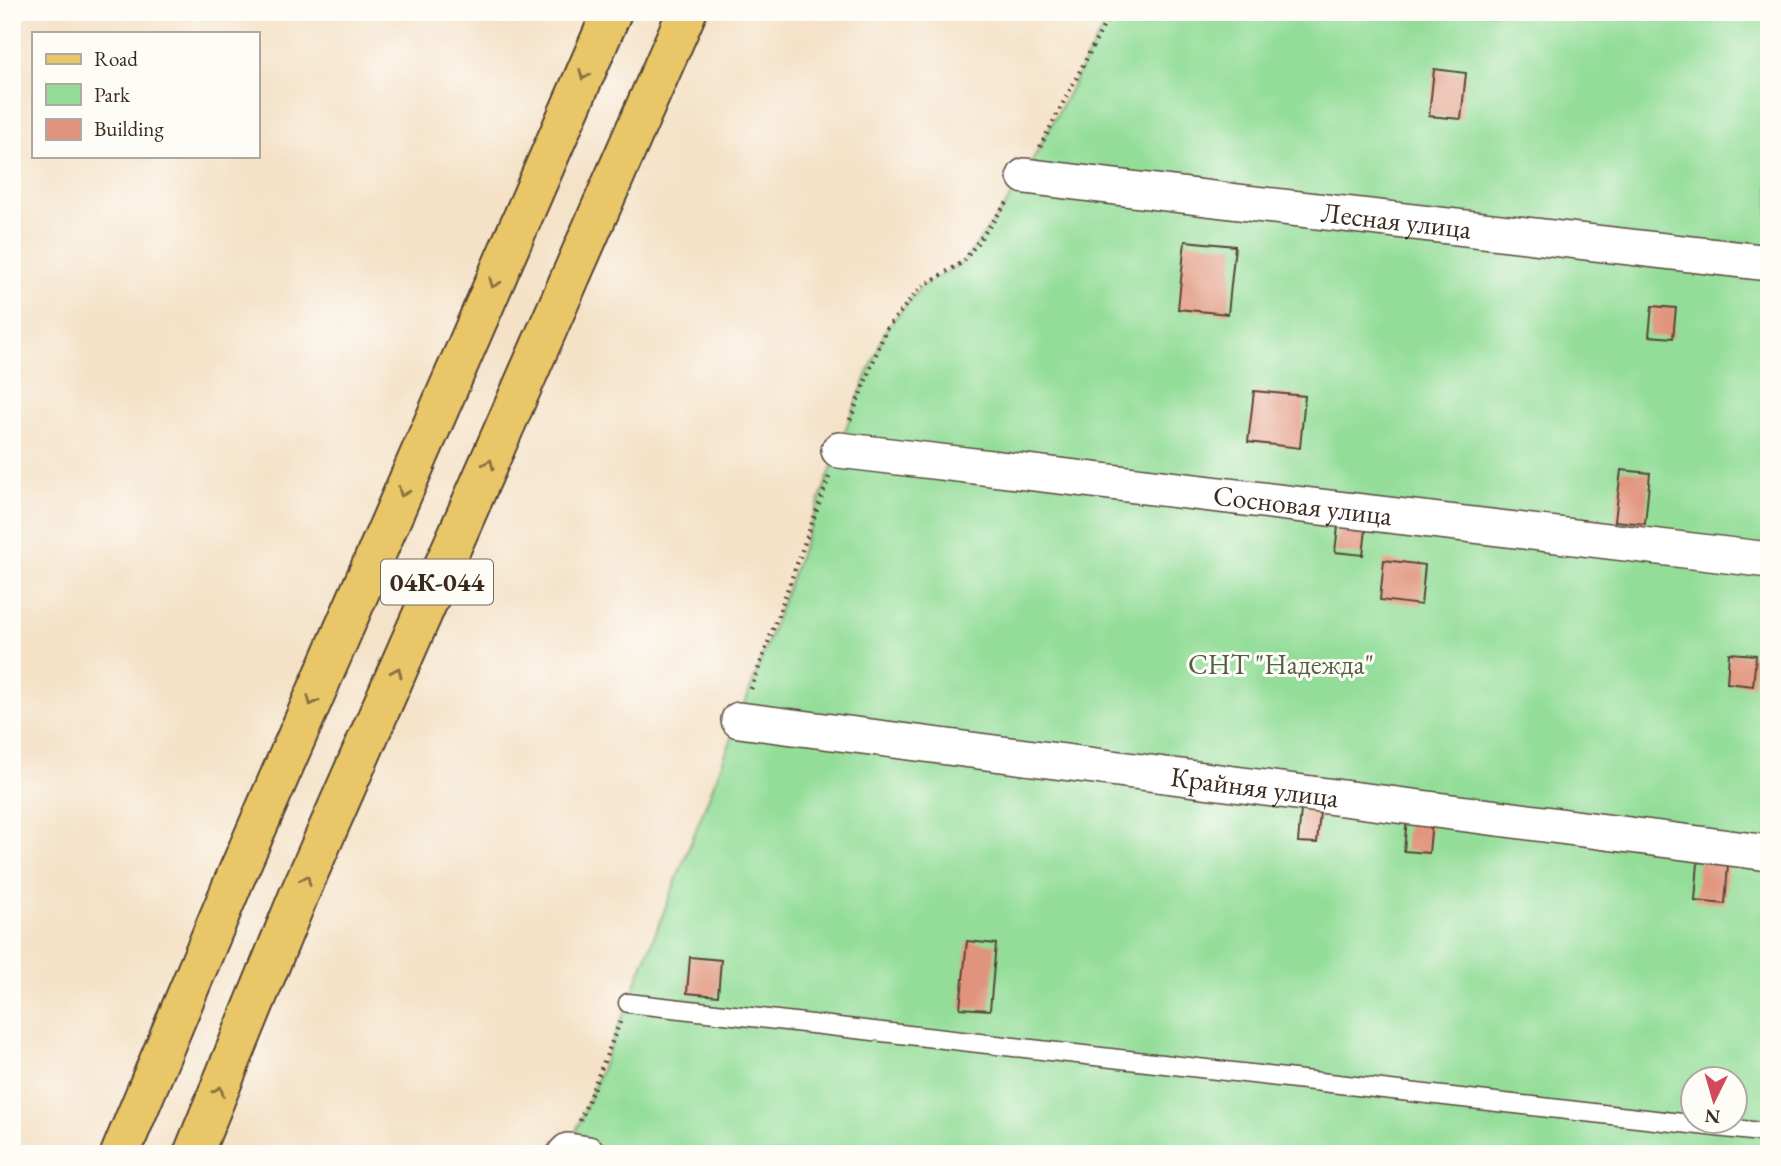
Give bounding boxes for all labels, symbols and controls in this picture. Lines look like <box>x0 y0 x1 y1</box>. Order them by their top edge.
legend <box>32 32 259 158</box>
text: Road <box>94 45 138 72</box>
one-way arrow <box>578 68 592 80</box>
text: Park <box>94 81 131 108</box>
text: Building <box>94 115 164 142</box>
street label: Лесная улица <box>1319 194 1474 247</box>
one-way arrow <box>488 276 502 289</box>
one-way arrow <box>480 458 494 470</box>
street label: Сосновая улица <box>1211 476 1395 533</box>
one-way arrow <box>397 485 411 497</box>
road number: 04К-044 <box>381 560 493 604</box>
park label: СНТ "Надежда" <box>1188 646 1374 682</box>
one-way arrow <box>389 667 403 679</box>
one-way arrow <box>306 694 320 706</box>
street label: Крайняя улица <box>1169 758 1342 815</box>
one-way arrow <box>297 875 311 887</box>
north arrow <box>1680 1064 1750 1134</box>
one-way arrow <box>211 1085 225 1097</box>
text: N <box>1703 1103 1721 1130</box>

